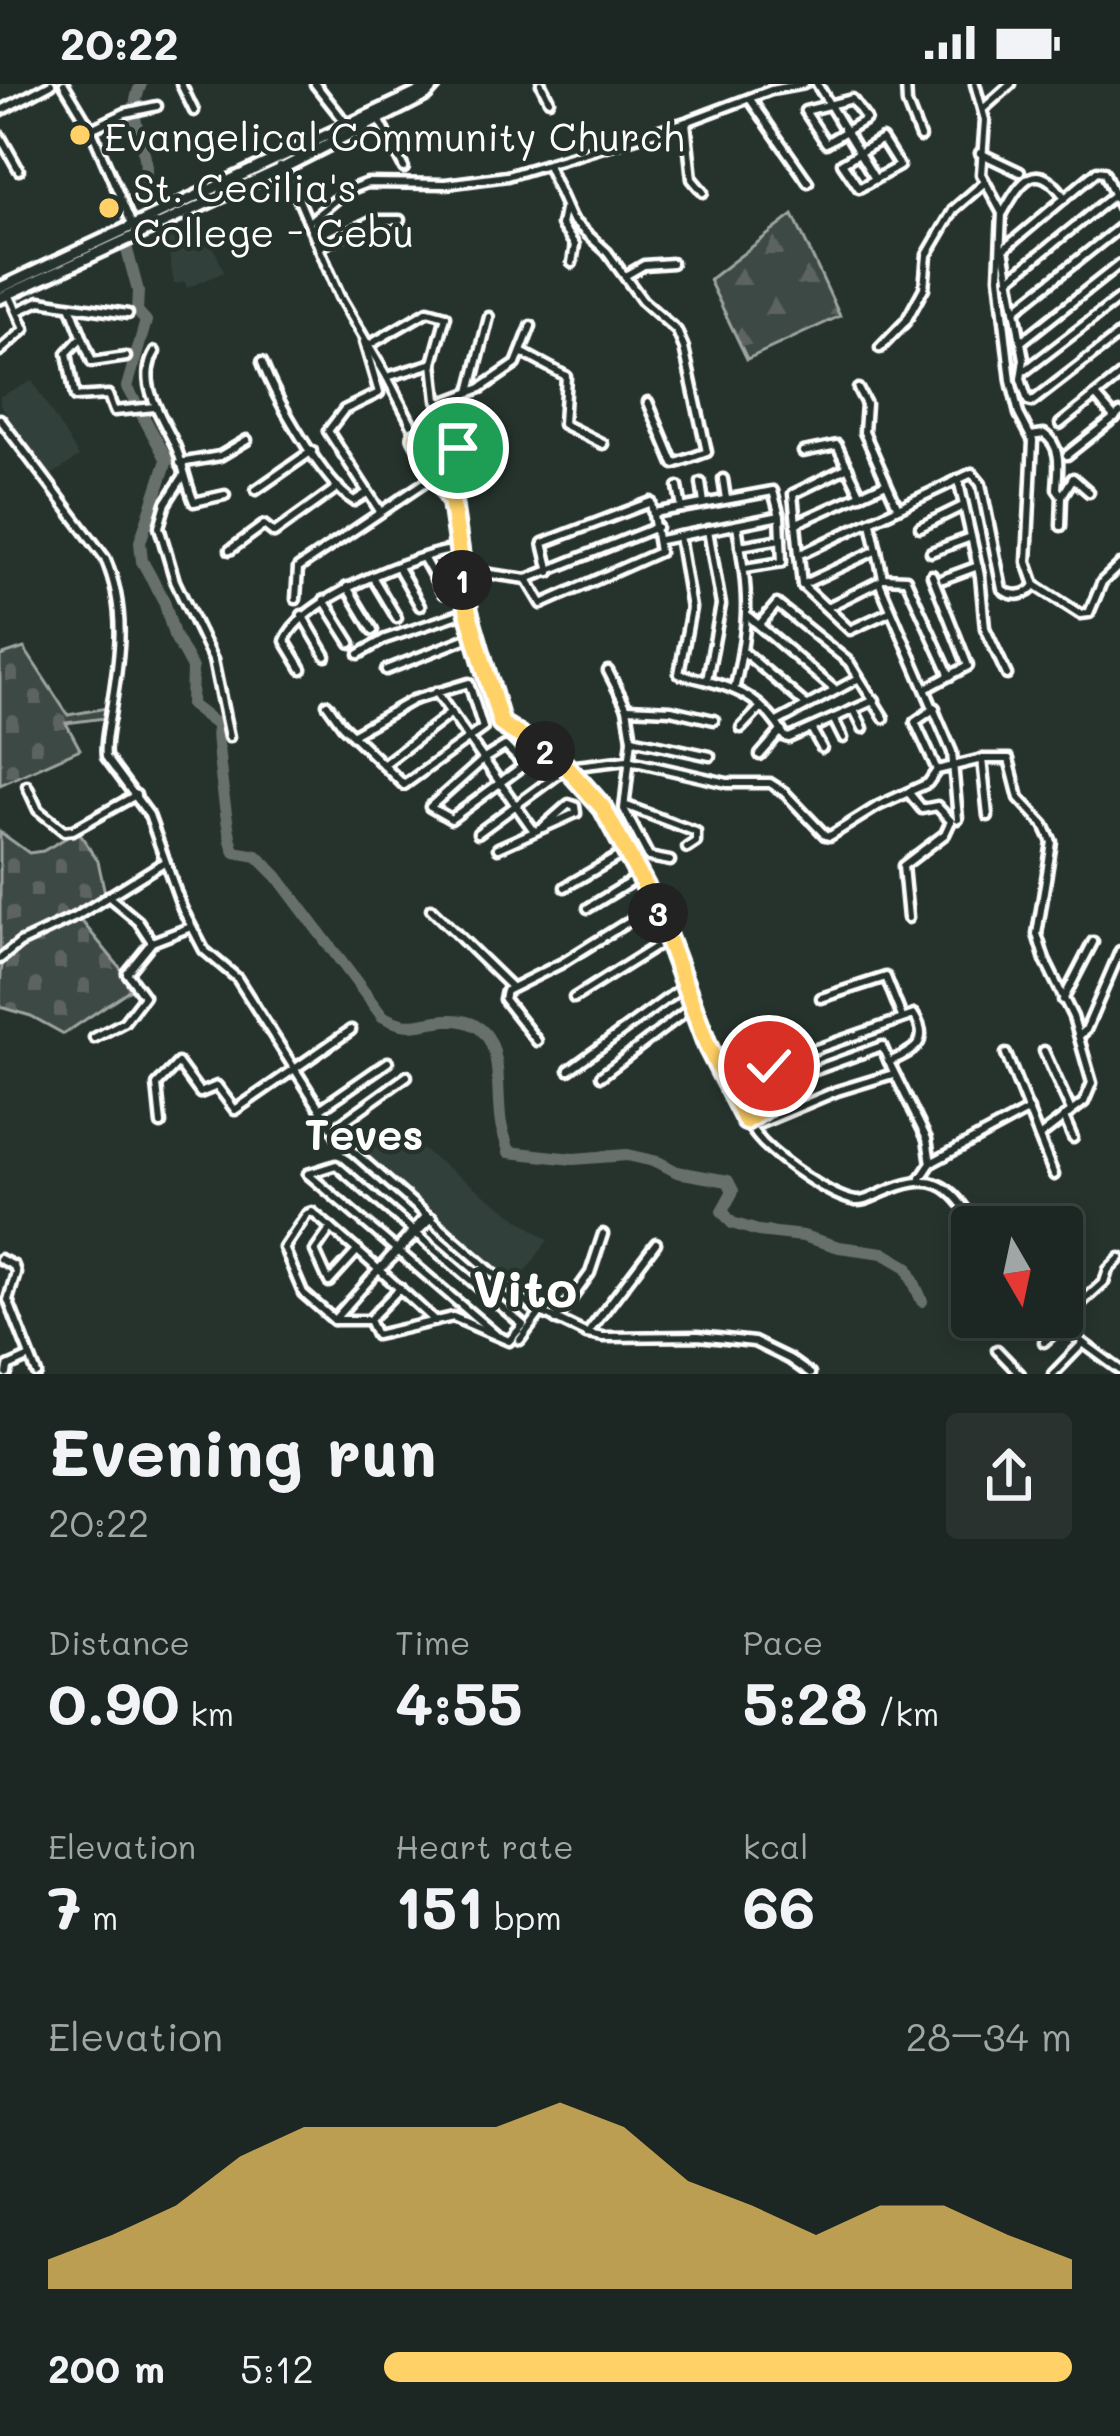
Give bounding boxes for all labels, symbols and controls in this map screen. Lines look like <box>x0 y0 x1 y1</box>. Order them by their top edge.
text: 20:22 <box>60 13 179 71</box>
place label: Evangelical Community Church <box>104 110 685 162</box>
marker: Evangelical Community Church <box>67 122 93 148</box>
place label: St. Cecilia's College - Cebu <box>133 161 414 258</box>
marker: St. Cecilia's College - Cebu <box>96 195 122 221</box>
pin <box>407 397 509 499</box>
icon: arrive <box>425 415 491 481</box>
pin: 1 <box>432 550 492 610</box>
text: 1 <box>455 558 469 601</box>
pin: 2 <box>515 721 575 781</box>
text: 2 <box>536 729 554 772</box>
pin: 3 <box>628 883 688 943</box>
text: 3 <box>648 891 668 934</box>
pin <box>718 1015 820 1117</box>
icon: check <box>736 1033 802 1099</box>
district label: Teves <box>305 1106 423 1161</box>
north arrow <box>951 1206 1083 1338</box>
map controls <box>951 1206 1083 1338</box>
district label: Vito <box>473 1253 577 1320</box>
text: Evening run <box>48 1408 437 1494</box>
button: share <box>946 1413 1072 1539</box>
text: 20:22 <box>48 1496 149 1547</box>
text: Distance <box>48 1620 190 1663</box>
text: Time <box>395 1620 471 1663</box>
text: Pace <box>743 1620 823 1663</box>
text: 0.90 <box>48 1663 180 1741</box>
text: 4:55 <box>395 1663 522 1741</box>
text: 5:28 <box>743 1663 867 1741</box>
text: km <box>180 1691 234 1734</box>
text: /km <box>867 1691 939 1734</box>
text: Elevation <box>48 1824 196 1867</box>
text: Heart rate <box>395 1824 574 1867</box>
text: kcal <box>743 1824 808 1867</box>
text: 7 <box>48 1867 81 1945</box>
text: 151 <box>395 1867 484 1945</box>
text: 66 <box>743 1867 815 1945</box>
text: m <box>81 1895 118 1938</box>
text: bpm <box>484 1895 562 1938</box>
text: Elevation <box>48 2010 223 2061</box>
text: 28–34 m <box>905 2010 1072 2061</box>
text: 200 m <box>48 2342 165 2393</box>
text: 5:12 <box>240 2342 314 2393</box>

